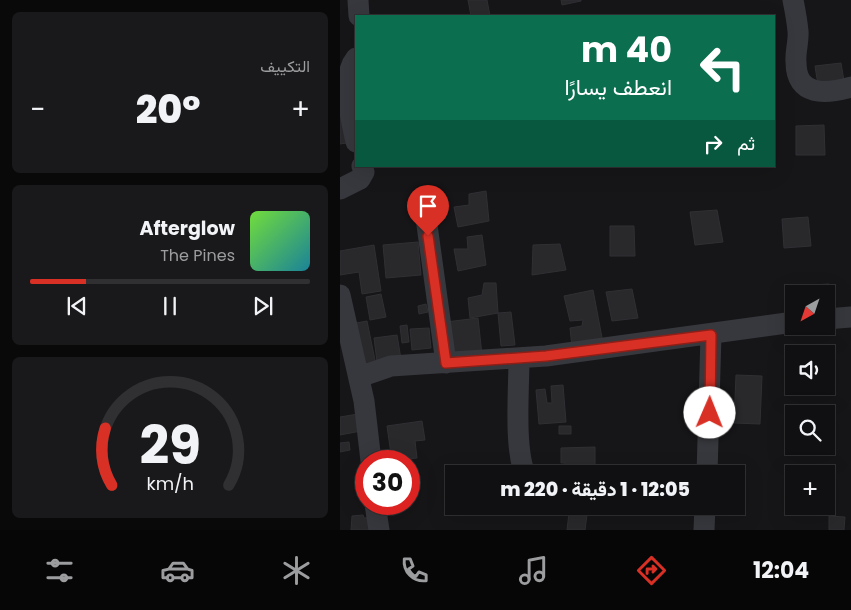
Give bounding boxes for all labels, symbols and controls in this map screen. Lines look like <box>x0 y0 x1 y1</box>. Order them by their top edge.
text: 40 m <box>581 25 672 74</box>
icon: left <box>690 35 755 100</box>
text: التكييف <box>260 55 310 78</box>
text: انعطف يسارًا <box>565 72 672 103</box>
text: 20° <box>136 83 201 136</box>
text: − <box>30 90 45 129</box>
text: + <box>291 90 310 129</box>
icon: right <box>699 130 727 158</box>
text: ثم <box>737 130 755 157</box>
pin <box>407 185 449 236</box>
icon: arrive <box>414 192 442 220</box>
text: Afterglow <box>140 215 235 242</box>
text: The Pines <box>160 244 235 267</box>
north arrow <box>785 285 835 335</box>
map controls <box>785 285 835 515</box>
icon: previous <box>63 292 91 320</box>
icon: pause <box>156 292 184 320</box>
icon: next <box>249 292 277 320</box>
button: sound <box>785 345 835 395</box>
position arrow <box>683 386 735 438</box>
button: search <box>785 405 835 455</box>
text: 29 <box>139 409 201 482</box>
speed limit sign: 30 <box>355 450 420 515</box>
button: + <box>785 465 835 515</box>
text: km/h <box>146 471 194 496</box>
text: 12:05 · 1 دقيقة · 220 m <box>500 476 690 503</box>
icon: filters <box>42 553 77 588</box>
icon: car <box>160 553 195 588</box>
icon: climate <box>279 553 314 588</box>
icon: phone <box>397 553 432 588</box>
icon: music <box>516 553 551 588</box>
icon: directions <box>634 553 669 588</box>
text: 12:04 <box>753 555 809 586</box>

